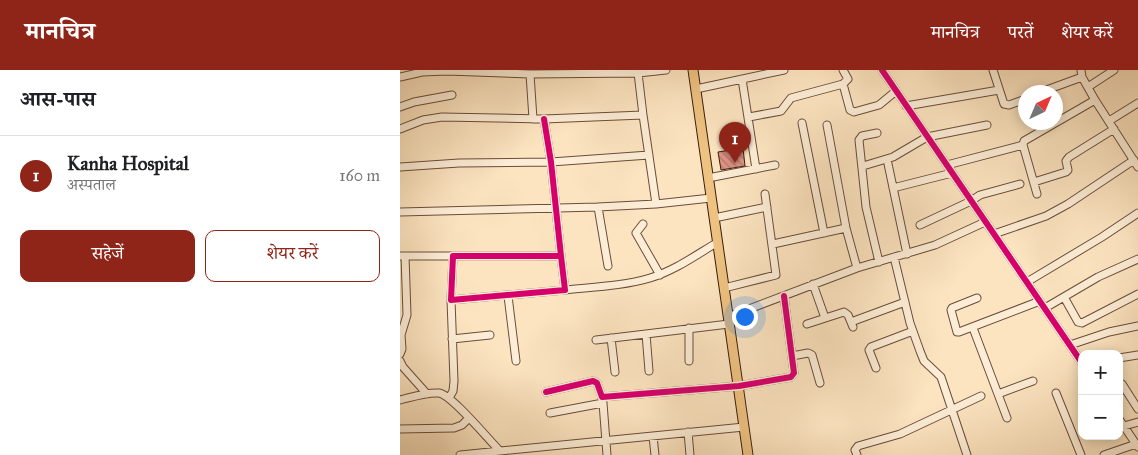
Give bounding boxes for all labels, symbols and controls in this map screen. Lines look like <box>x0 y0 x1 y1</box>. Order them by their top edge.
text: मानचित्र <box>25 16 95 46</box>
text: मानचित्र <box>931 21 980 43</box>
text: परतें <box>1008 21 1033 43</box>
text: शेयर करें <box>1061 21 1113 43</box>
north arrow <box>1018 85 1063 130</box>
text: आस-पास <box>20 86 95 112</box>
pin: 1 <box>719 122 751 163</box>
text: Kanha Hospital <box>67 152 189 175</box>
text: 1 <box>33 166 39 185</box>
text: 160 m <box>339 166 380 185</box>
text: अस्पताल <box>67 175 116 194</box>
button: सहेजें <box>20 230 195 282</box>
button: शेयर करें <box>205 230 380 282</box>
your location <box>732 304 758 330</box>
map controls <box>1078 350 1123 440</box>
button: + <box>1078 350 1123 395</box>
button: − <box>1078 395 1123 440</box>

